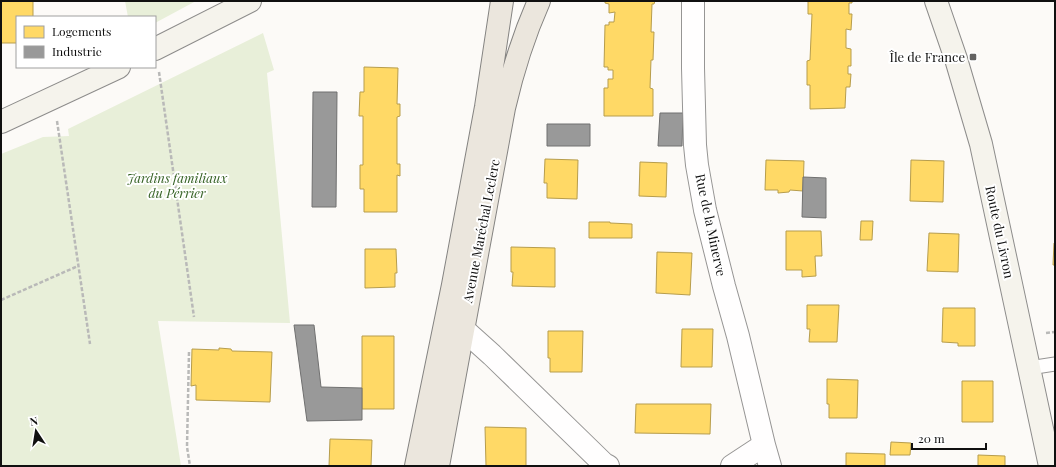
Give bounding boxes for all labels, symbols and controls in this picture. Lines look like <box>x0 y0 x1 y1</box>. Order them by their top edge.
legend <box>16 16 156 68</box>
text: Logements <box>52 23 111 39</box>
text: Industrie <box>52 43 102 59</box>
place label: Île de France <box>889 48 965 65</box>
marker: Île de France <box>968 52 978 62</box>
street label: Avenue Maréchal Leclerc <box>458 158 503 305</box>
park label: Jardins familiaux du Pérrier <box>127 169 227 201</box>
street label: Rue de la Minerve <box>692 172 731 278</box>
street label: Route du Livron <box>982 184 1019 280</box>
north arrow <box>16 411 56 451</box>
text: N <box>28 413 39 429</box>
scale bar <box>912 425 986 451</box>
text: 20 m <box>918 430 945 446</box>

